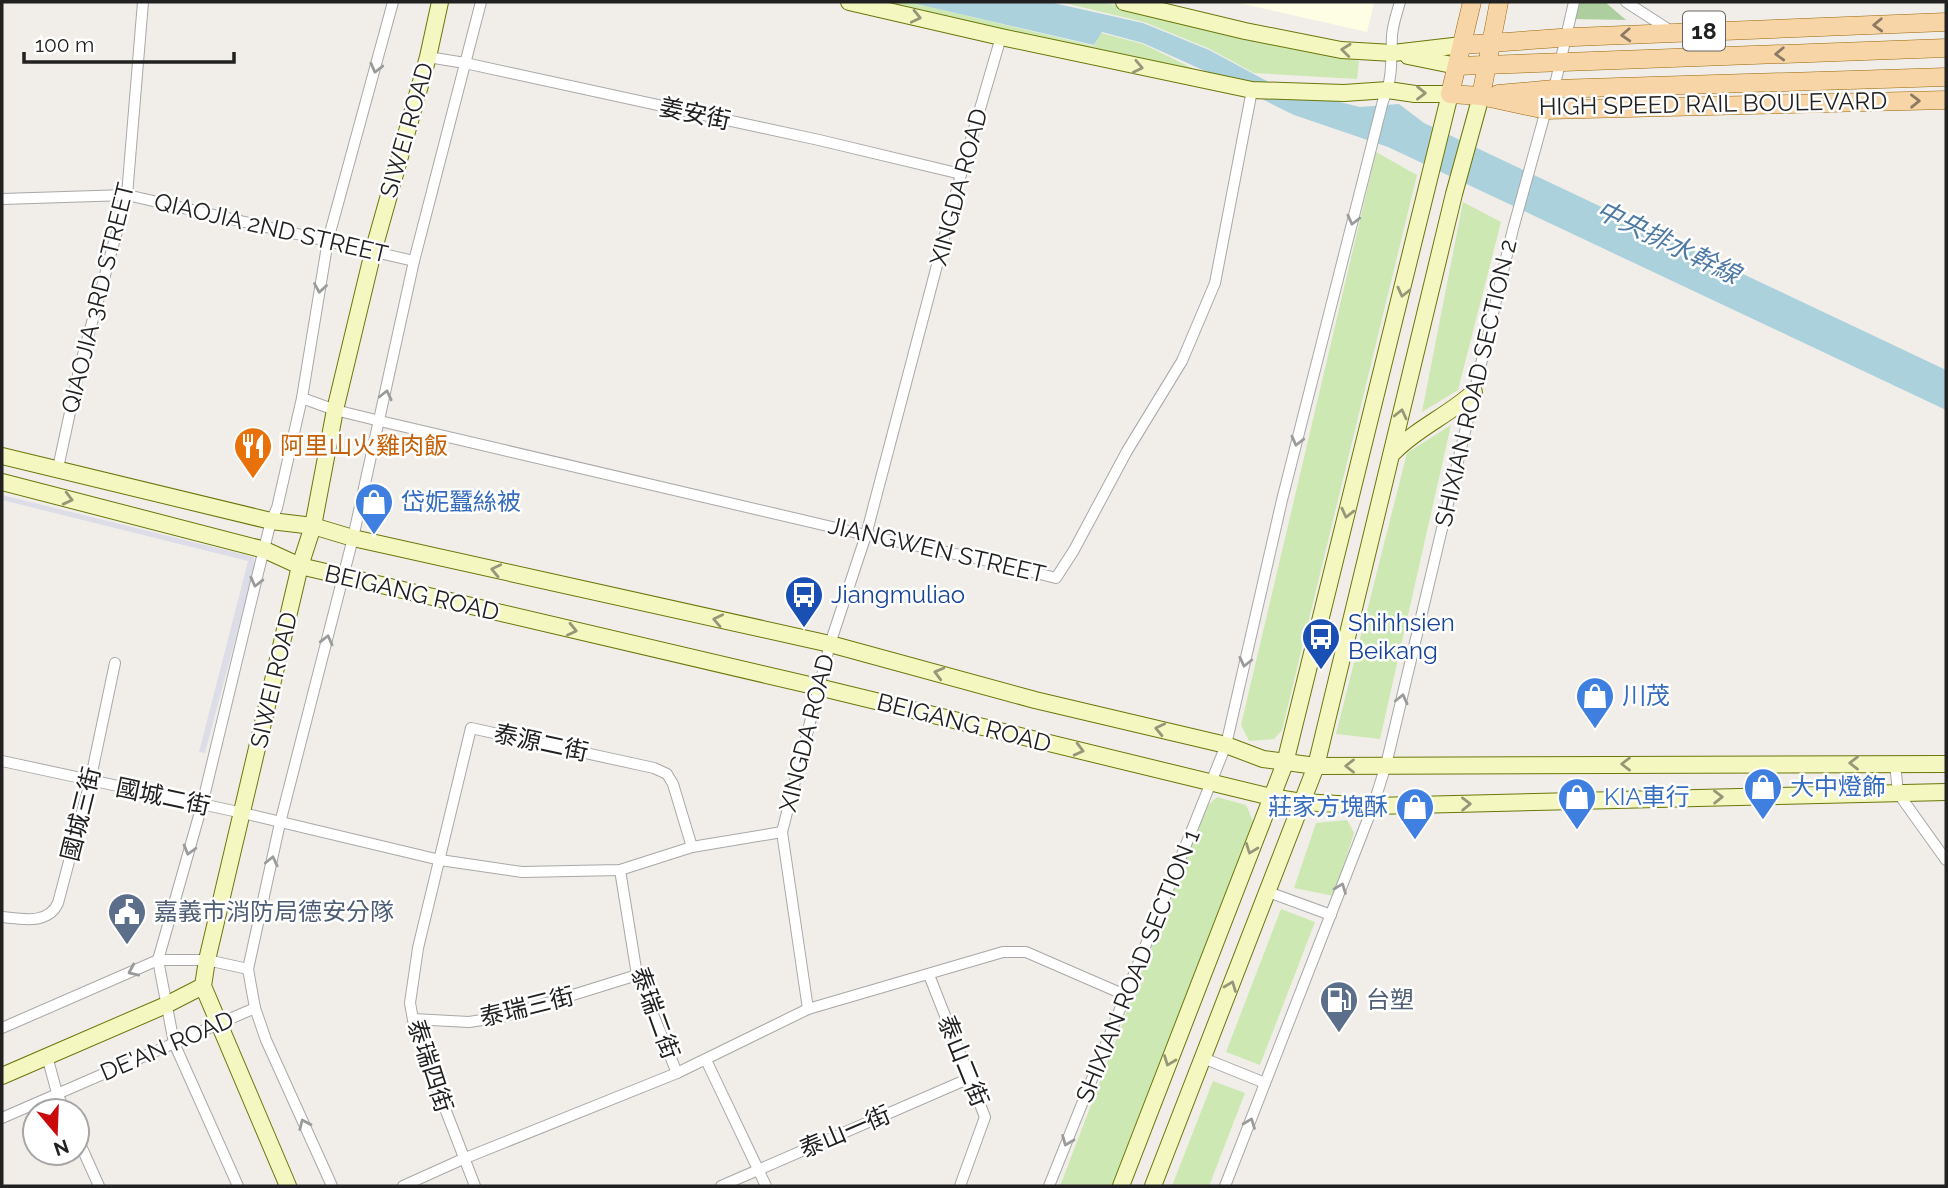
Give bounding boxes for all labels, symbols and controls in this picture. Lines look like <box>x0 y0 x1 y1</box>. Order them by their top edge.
one-way arrow <box>910 9 922 23</box>
road number: 18 <box>1683 12 1725 50</box>
one-way arrow <box>1872 17 1883 33</box>
scale bar <box>24 21 234 65</box>
one-way arrow <box>1620 27 1631 42</box>
text: 100 m <box>35 32 94 57</box>
one-way arrow <box>1340 42 1351 57</box>
one-way arrow <box>1774 47 1785 62</box>
street label: SIWEI ROAD <box>373 59 440 201</box>
one-way arrow <box>1132 59 1144 73</box>
one-way arrow <box>370 62 384 74</box>
one-way arrow <box>1416 86 1427 101</box>
street label: HIGH SPEED RAIL BOULEVARD <box>1538 86 1887 121</box>
street label: 姜安街 <box>657 92 733 135</box>
one-way arrow <box>1910 93 1920 109</box>
street label: XINGDA ROAD <box>924 105 993 269</box>
street label: QIAOJIA 3RD STREET <box>55 179 140 416</box>
street label: QIAOJIA 2ND STREET <box>151 186 391 269</box>
water label: 中央排水幹線 <box>1591 194 1747 291</box>
one-way arrow <box>1347 214 1362 226</box>
street label: SHIXIAN ROAD SECTION 2 <box>1428 236 1523 529</box>
one-way arrow <box>313 282 328 294</box>
one-way arrow <box>1396 286 1411 298</box>
one-way arrow <box>377 389 392 401</box>
one-way arrow <box>1393 408 1407 420</box>
restaurant icon: 阿里山火雞肉飯 <box>232 425 274 480</box>
place label: 阿里山火雞肉飯 <box>280 431 448 460</box>
one-way arrow <box>1291 434 1305 446</box>
shop icon: 岱妮蠶絲被 <box>353 481 395 536</box>
place label: 岱妮蠶絲被 <box>401 487 521 516</box>
one-way arrow <box>62 491 74 505</box>
one-way arrow <box>1341 507 1355 519</box>
street label: JIANGWEN STREET <box>826 510 1049 589</box>
street label: BEIGANG ROAD <box>322 558 502 627</box>
one-way arrow <box>490 564 502 579</box>
bus stop icon: Jiangmuliao <box>783 574 825 629</box>
one-way arrow <box>250 576 264 588</box>
place label: Jiangmuliao <box>831 580 965 609</box>
place label: Shihhsien Beikang <box>1348 608 1455 665</box>
street label: SIWEI ROAD <box>244 609 303 751</box>
one-way arrow <box>712 614 724 629</box>
bus stop icon: Shihhsien Beikang <box>1300 616 1342 671</box>
one-way arrow <box>566 622 578 636</box>
one-way arrow <box>319 635 333 647</box>
street label: XINGDA ROAD <box>773 651 840 815</box>
one-way arrow <box>1239 656 1253 668</box>
one-way arrow <box>933 667 945 682</box>
shop icon: 川茂 <box>1574 675 1616 730</box>
place label: 川茂 <box>1622 681 1670 710</box>
street label: BEIGANG ROAD <box>874 687 1054 758</box>
one-way arrow <box>1394 693 1408 705</box>
street label: 泰源二街 <box>491 718 591 767</box>
one-way arrow <box>1154 723 1166 737</box>
one-way arrow <box>1073 742 1085 757</box>
one-way arrow <box>1848 755 1858 771</box>
one-way arrow <box>1620 756 1631 772</box>
one-way arrow <box>1344 758 1354 774</box>
street label: 國城三街 <box>55 764 106 864</box>
shop icon: 大中燈飾 <box>1742 766 1784 821</box>
street label: 國城二街 <box>113 772 213 821</box>
place label: 大中燈飾 <box>1790 772 1886 801</box>
shop icon: KIA車行 <box>1556 776 1598 831</box>
place label: KIA車行 <box>1604 782 1690 811</box>
shop icon: 莊家方塊酥 <box>1394 786 1436 841</box>
one-way arrow <box>1713 790 1724 805</box>
place label: 莊家方塊酥 <box>1268 792 1388 821</box>
one-way arrow <box>1461 796 1472 811</box>
street label: SHIXIAN ROAD SECTION 1 <box>1069 825 1206 1106</box>
one-way arrow <box>1246 843 1260 855</box>
one-way arrow <box>183 844 198 856</box>
one-way arrow <box>264 855 278 867</box>
one-way arrow <box>1333 882 1347 894</box>
public building icon: 嘉義市消防局德安分隊 <box>106 891 148 946</box>
place label: 嘉義市消防局德安分隊 <box>154 897 394 926</box>
one-way arrow <box>128 963 141 977</box>
street label: 泰瑞二街 <box>625 963 686 1063</box>
fuel station icon: 台塑 <box>1318 979 1360 1034</box>
one-way arrow <box>1223 980 1237 992</box>
street label: 泰瑞三街 <box>477 981 577 1032</box>
place label: 台塑 <box>1366 985 1414 1014</box>
street label: DE'AN ROAD <box>96 1004 238 1087</box>
street label: 泰山二街 <box>932 1011 995 1111</box>
street label: 泰瑞四街 <box>402 1016 459 1116</box>
one-way arrow <box>1163 1055 1177 1067</box>
north arrow <box>21 1097 91 1167</box>
street label: 泰山一街 <box>795 1099 895 1164</box>
one-way arrow <box>1241 1117 1255 1129</box>
one-way arrow <box>298 1119 312 1131</box>
one-way arrow <box>1061 1134 1075 1146</box>
text: N <box>51 1135 72 1161</box>

